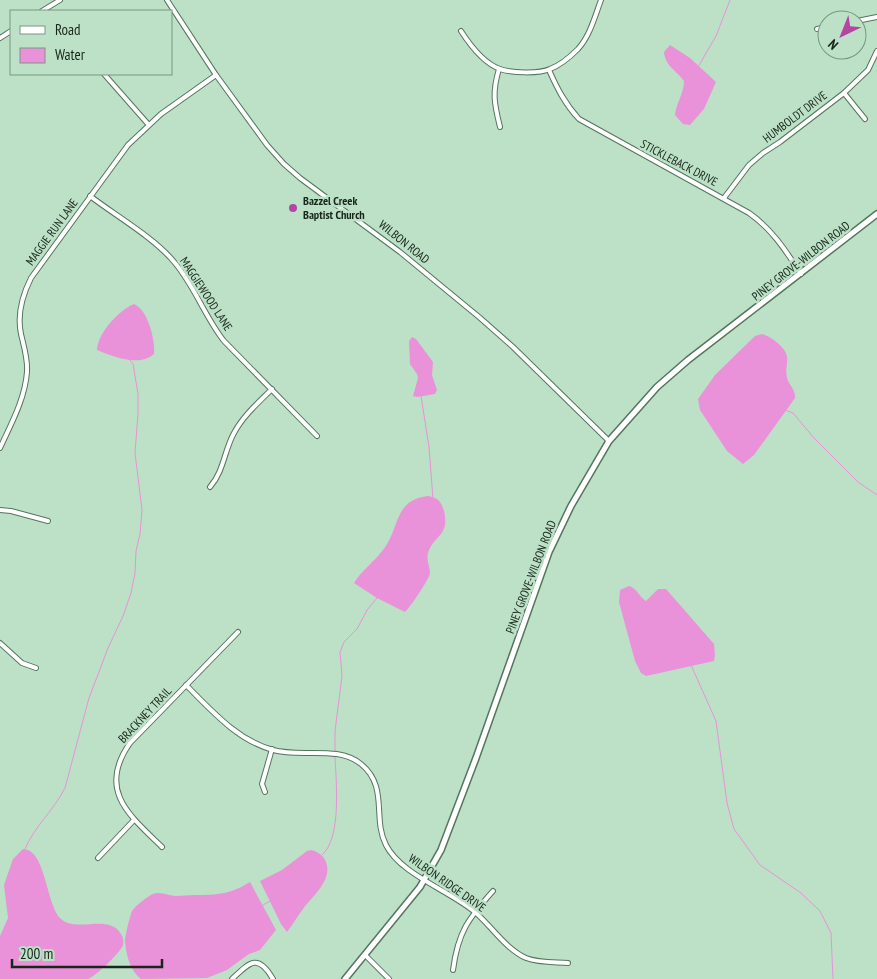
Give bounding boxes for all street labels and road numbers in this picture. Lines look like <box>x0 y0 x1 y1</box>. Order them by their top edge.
street label: HUMBOLDT DRIVE <box>760 88 830 146</box>
street label: STICKLEBACK DRIVE <box>638 136 720 189</box>
street label: MAGGIE RUN LANE <box>22 195 81 268</box>
street label: WILBON ROAD <box>376 217 433 267</box>
street label: PINEY GROVE-WILBON ROAD <box>749 218 853 304</box>
street label: MAGGIEWOOD LANE <box>177 254 236 333</box>
street label: PINEY GROVE-WILBON ROAD <box>502 518 559 636</box>
street label: BRACKNEY TRAIL <box>115 683 174 746</box>
street label: WILBON RIDGE DRIVE <box>406 850 489 915</box>

